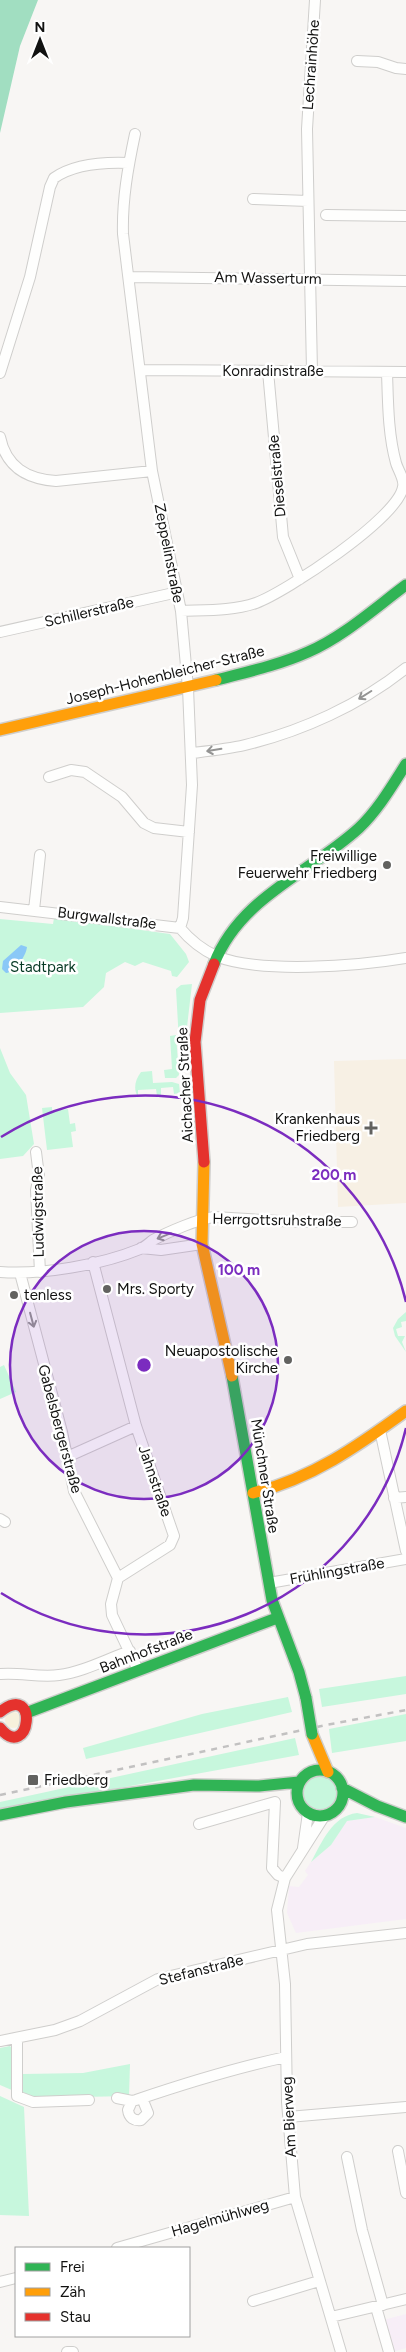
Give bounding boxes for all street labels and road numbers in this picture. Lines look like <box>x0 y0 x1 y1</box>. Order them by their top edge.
street label: Lechrainhöhe <box>299 19 323 111</box>
street label: Am Wasserturm <box>214 268 322 288</box>
street label: Konradinstraße <box>222 362 324 380</box>
street label: Dieselstraße <box>264 434 290 518</box>
street label: Zeppelinstraße <box>151 502 187 604</box>
street label: Schillerstraße <box>43 593 135 631</box>
street label: Joseph-Hohenbleicher-Straße <box>64 642 266 708</box>
street label: Burgwallstraße <box>57 903 157 933</box>
street label: Aichacher Straße <box>173 1027 197 1143</box>
street label: Ludwigstraße <box>28 1166 48 1258</box>
street label: Herrgottsruhstraße <box>212 1210 342 1230</box>
street label: Gabelsbergerstraße <box>34 1363 86 1495</box>
street label: Münchner Straße <box>247 1418 283 1534</box>
street label: Jahnstraße <box>134 1443 176 1519</box>
street label: Frühlingstraße <box>288 1554 386 1588</box>
street label: Bahnhofstraße <box>97 1625 195 1677</box>
street label: Stefanstraße <box>157 1951 245 1989</box>
street label: Am Bierweg <box>278 2076 300 2158</box>
street label: Hagelmühlweg <box>169 2195 271 2241</box>

